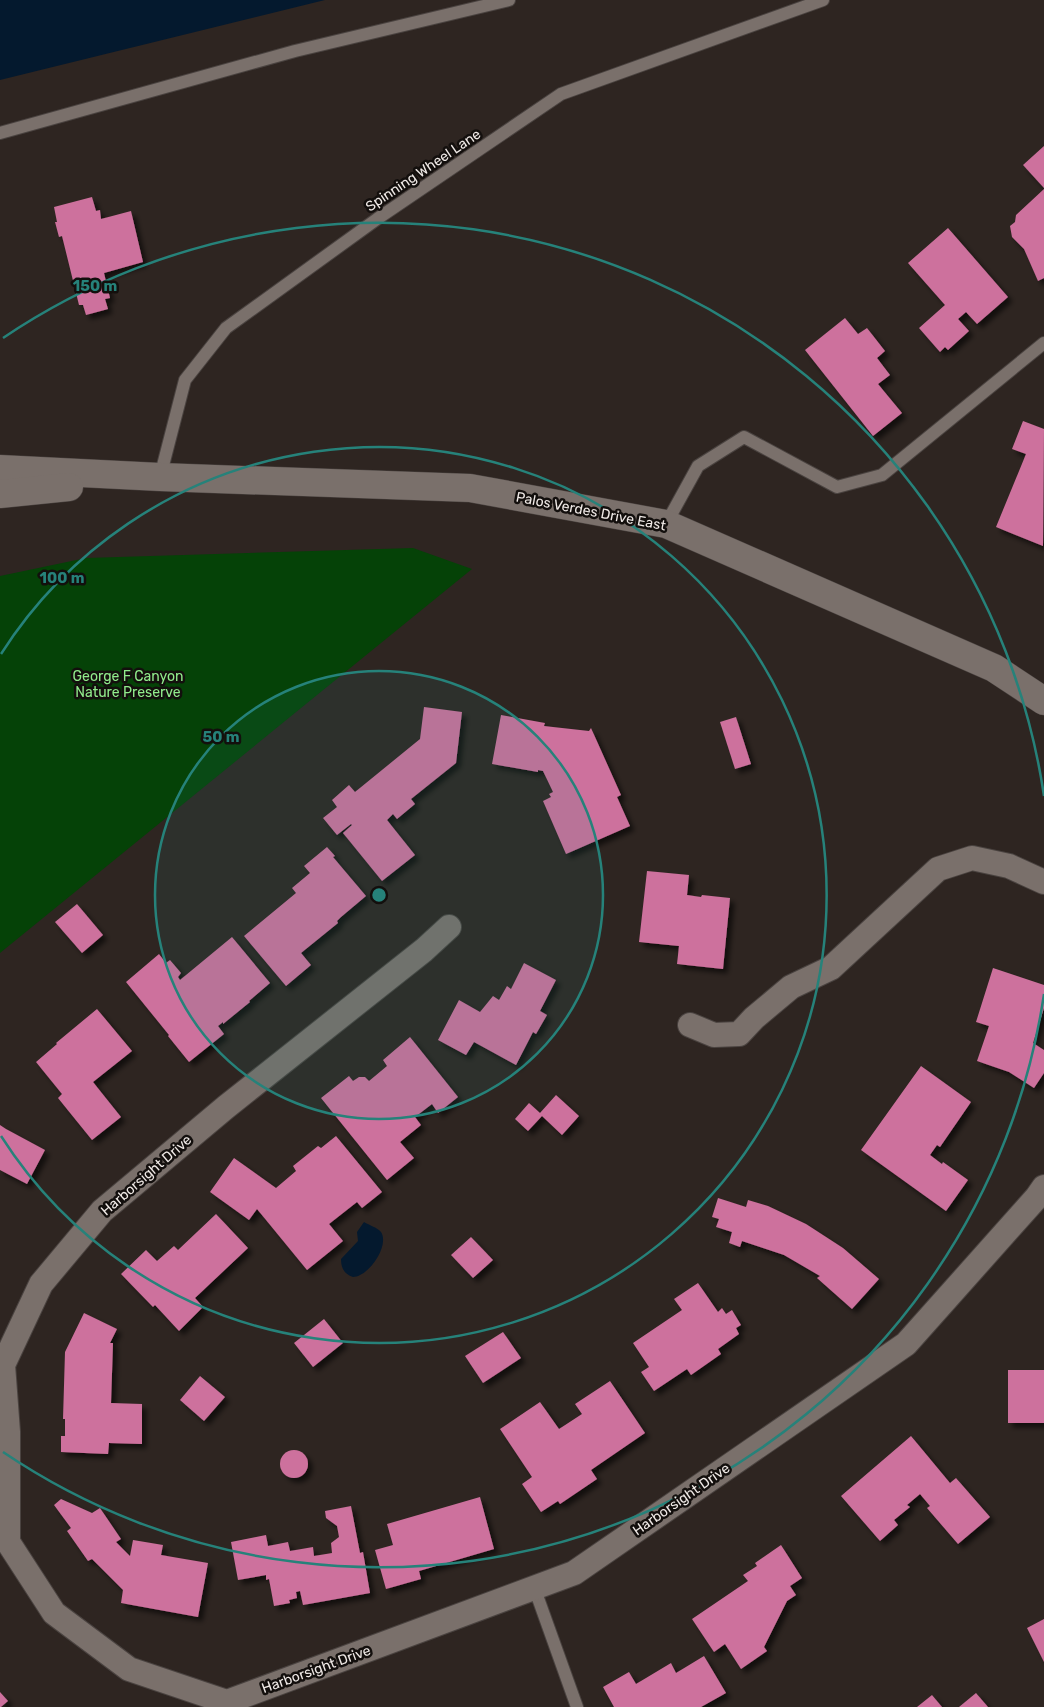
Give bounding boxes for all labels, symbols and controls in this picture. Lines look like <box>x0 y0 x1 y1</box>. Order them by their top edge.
street label: Spinning Wheel Lane <box>363 126 484 215</box>
text: 150 m <box>73 277 117 295</box>
street label: Palos Verdes Drive East <box>515 489 668 534</box>
text: 100 m <box>40 569 84 587</box>
park label: George F Canyon Nature Preserve <box>73 668 183 701</box>
text: 50 m <box>203 728 239 746</box>
centre of rings <box>370 886 388 904</box>
street label: Harborsight Drive <box>97 1131 195 1219</box>
street label: Harborsight Drive <box>629 1459 733 1539</box>
street label: Harborsight Drive <box>259 1642 373 1697</box>

